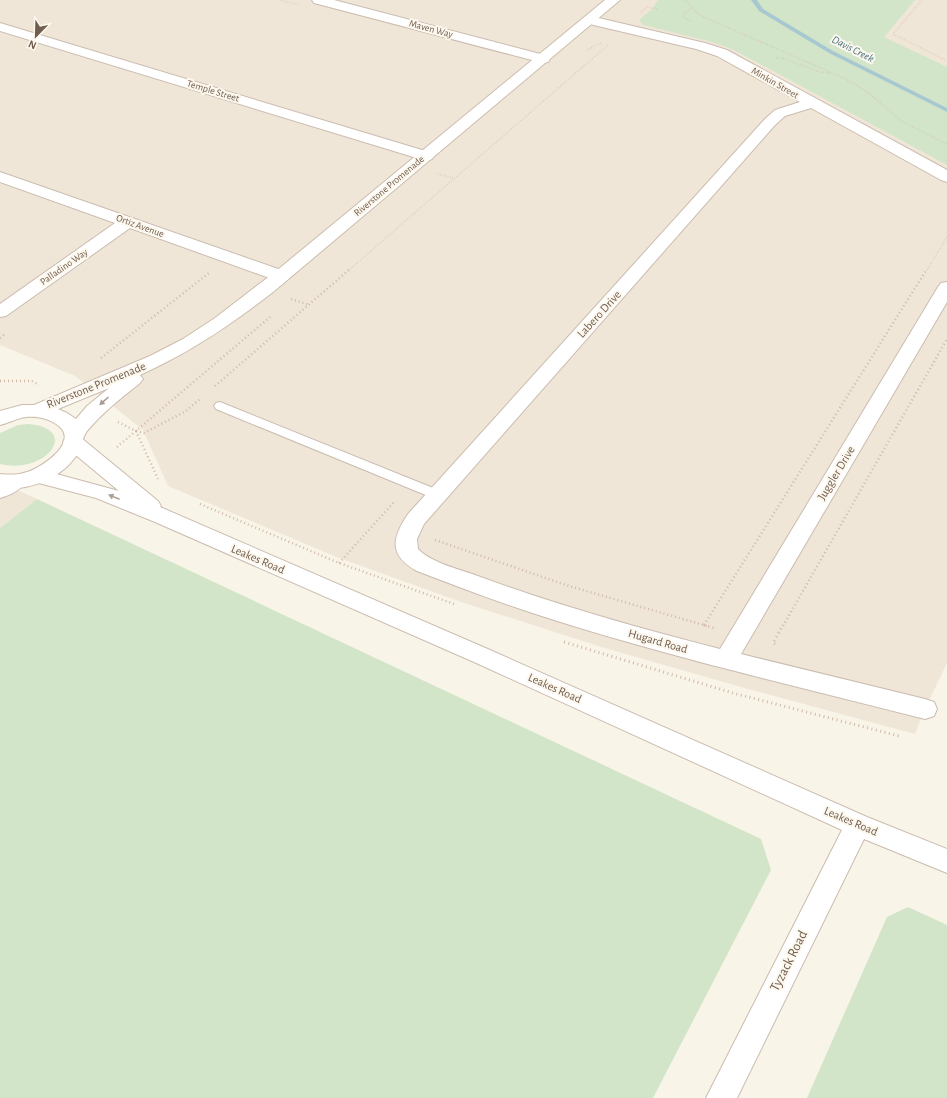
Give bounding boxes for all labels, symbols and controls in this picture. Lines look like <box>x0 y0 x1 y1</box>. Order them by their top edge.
north arrow <box>16 16 56 56</box>
street label: Maven Way <box>408 18 455 40</box>
water label: Davis Creek <box>830 34 876 64</box>
text: N <box>27 38 38 51</box>
street label: Minkin Street <box>750 65 801 101</box>
street label: Temple Street <box>186 78 241 104</box>
street label: Riverstone Promenade <box>352 154 426 218</box>
street label: Ortiz Avenue <box>115 213 166 239</box>
street label: Palladino Way <box>38 247 90 287</box>
street label: Labero Drive <box>575 288 623 340</box>
street label: Riverstone Promenade <box>45 360 147 410</box>
one-way arrow <box>99 397 110 406</box>
street label: Juggler Drive <box>815 444 857 502</box>
one-way arrow <box>107 494 119 500</box>
street label: Leakes Road <box>229 542 287 576</box>
street label: Hugard Road <box>627 627 689 655</box>
street label: Leakes Road <box>527 671 583 705</box>
street label: Leakes Road <box>822 804 880 838</box>
street label: Tyzack Road <box>768 928 810 994</box>

